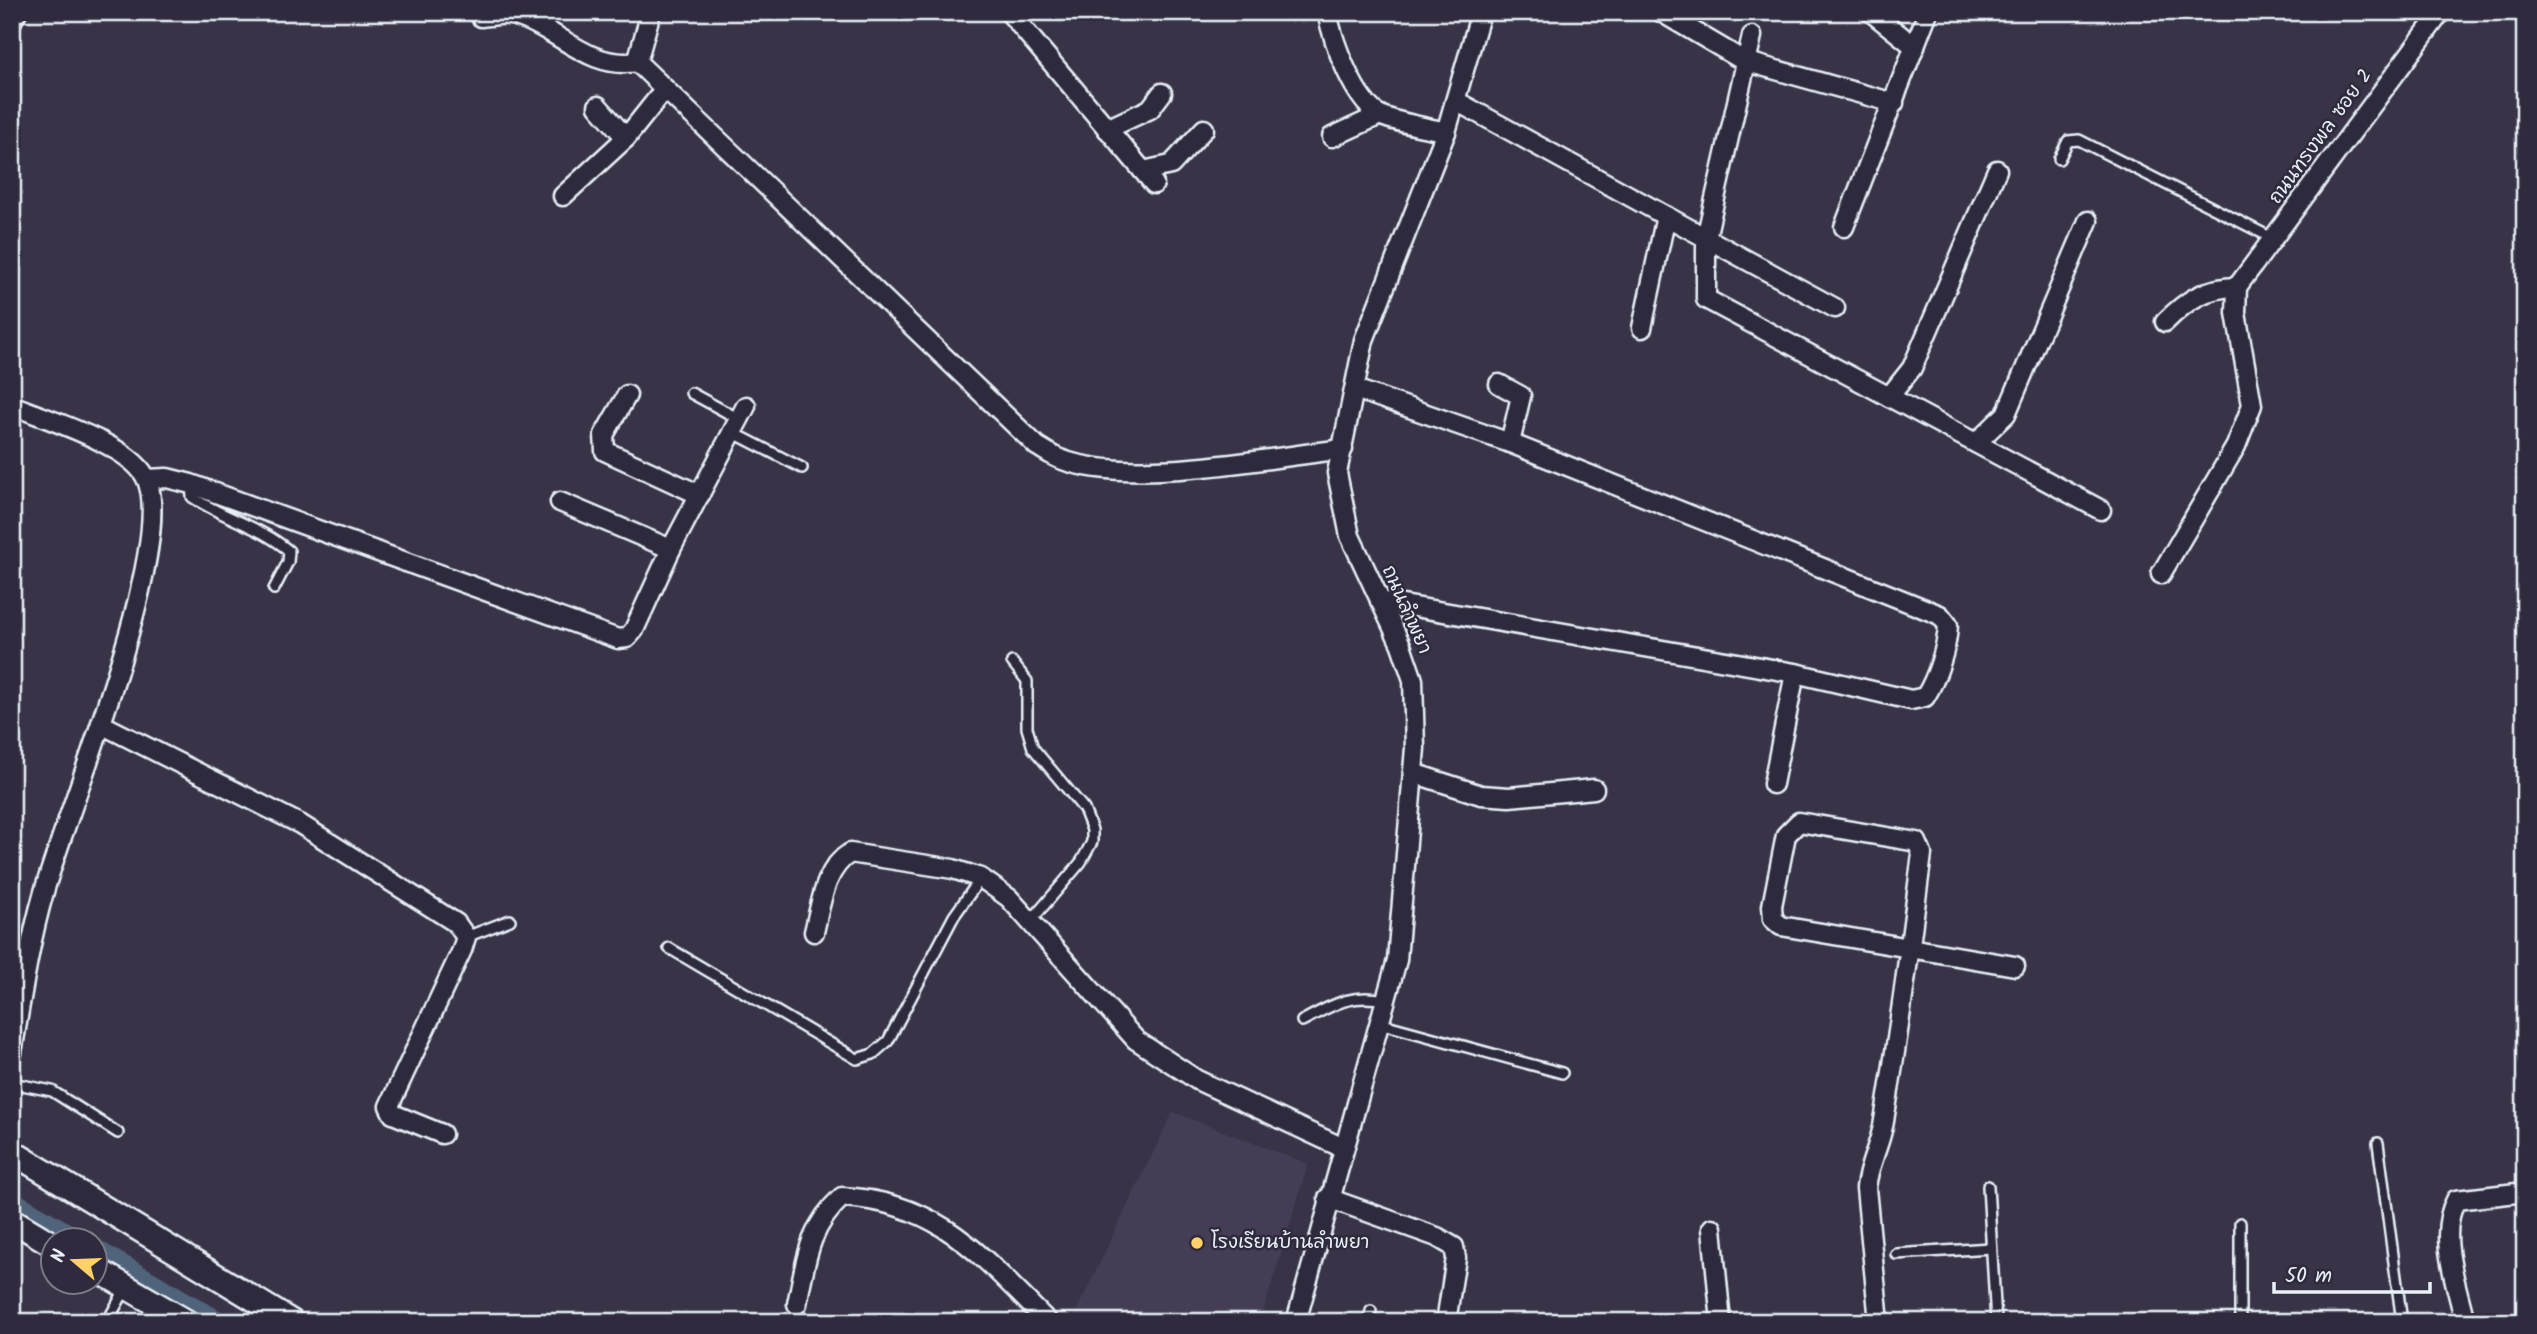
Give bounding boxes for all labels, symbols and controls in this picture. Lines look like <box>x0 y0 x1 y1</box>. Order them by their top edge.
street label: ถนนทรงพล ซอย 2 <box>2262 63 2380 211</box>
street label: ถนนลำพยา <box>1373 561 1439 659</box>
north arrow <box>38 1226 108 1296</box>
place label: โรงเรียนบ้านลำพยา <box>1211 1228 1369 1258</box>
marker: โรงเรียนบ้านลำพยา <box>1189 1235 1205 1251</box>
text: N <box>44 1246 76 1267</box>
scale bar <box>2274 1250 2430 1294</box>
text: 50 m <box>2285 1260 2332 1293</box>

